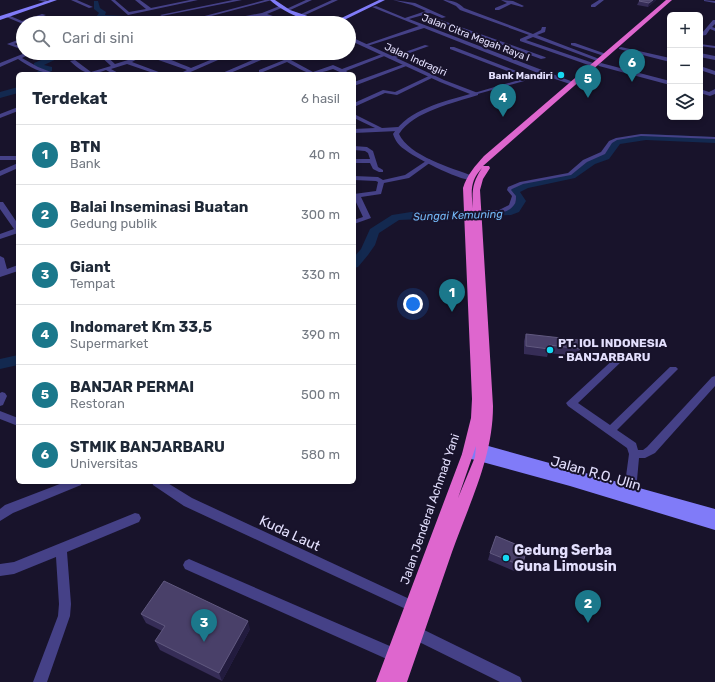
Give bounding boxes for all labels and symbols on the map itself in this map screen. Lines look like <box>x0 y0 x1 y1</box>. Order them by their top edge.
street label: Jalan Citra Megah Raya I <box>420 12 531 64</box>
street label: Jalan Indragiri <box>383 41 449 79</box>
pin: 6 <box>619 49 645 82</box>
pin: 5 <box>575 65 601 98</box>
place label: Bank Mandiri <box>489 70 553 82</box>
marker: Bank Mandiri <box>556 70 566 80</box>
pin: 4 <box>490 84 516 117</box>
water label: Sungai Kemuning <box>413 207 504 224</box>
pin: 1 <box>439 279 465 312</box>
your location <box>403 294 423 314</box>
place label: PT. IOL INDONESIA - BANJARBARU <box>558 336 668 364</box>
marker: PT. IOL INDONESIA - BANJARBARU <box>545 345 555 355</box>
street label: Jalan Jenderal Achmad Yani <box>398 432 462 586</box>
street label: Jalan R.O. Ulin <box>549 452 643 495</box>
street label: Kuda Laut <box>256 512 324 555</box>
place label: Gedung Serba Guna Limousin <box>514 542 617 575</box>
marker: Gedung Serba Guna Limousin <box>501 553 511 563</box>
pin: 2 <box>575 590 601 623</box>
pin: 3 <box>191 609 217 642</box>

